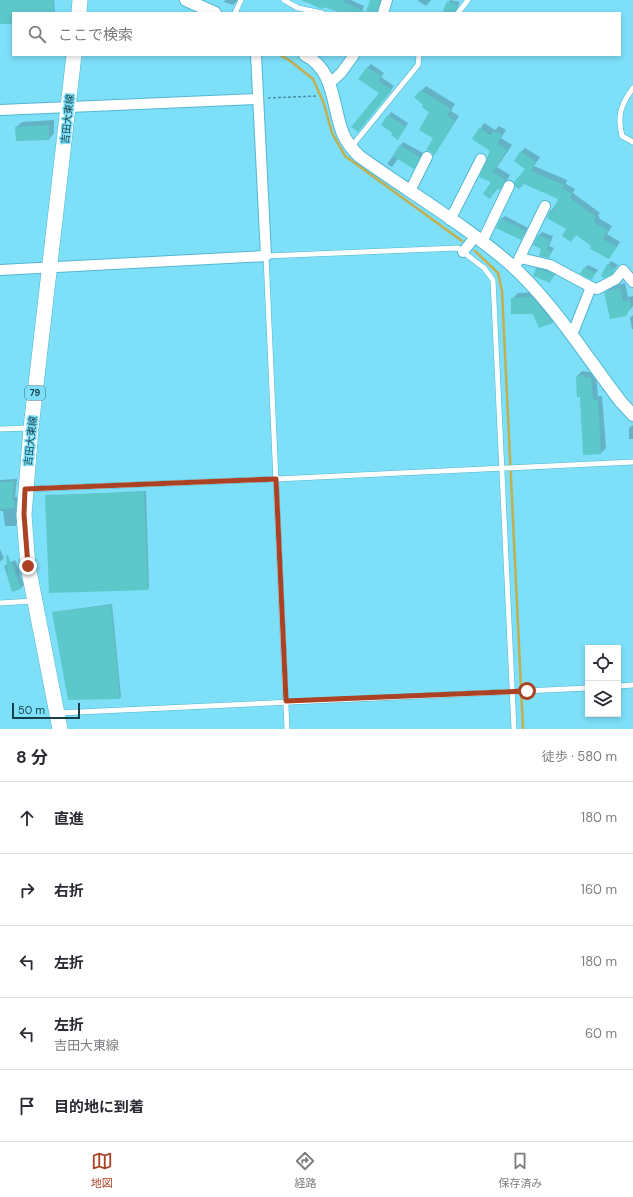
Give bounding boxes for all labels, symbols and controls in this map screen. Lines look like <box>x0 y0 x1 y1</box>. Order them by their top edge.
search box <box>12 12 621 56</box>
icon: search <box>26 23 48 45</box>
text: ここで検索 <box>58 25 133 45</box>
street label: 吉田大東線 <box>58 94 77 145</box>
road number: 79 <box>25 386 45 400</box>
street label: 吉田大東線 <box>21 416 40 467</box>
route end <box>19 557 37 575</box>
map controls <box>585 645 621 717</box>
button: locate <box>585 645 621 681</box>
button: layers <box>585 681 621 717</box>
route start <box>518 682 536 700</box>
scale bar <box>12 701 80 720</box>
text: 50 m <box>18 703 45 717</box>
text: 8 分 <box>16 746 48 768</box>
text: 徒歩 · 580 m <box>542 748 617 765</box>
icon: ahead <box>16 807 38 829</box>
text: 直進 <box>54 809 84 829</box>
text: 180 m <box>581 809 617 826</box>
icon: right <box>16 879 38 901</box>
text: 右折 <box>54 881 84 901</box>
text: 160 m <box>581 881 617 898</box>
icon: left <box>16 951 38 973</box>
text: 左折 <box>54 953 84 973</box>
text: 180 m <box>581 953 617 970</box>
text: 左折 <box>54 1015 84 1035</box>
icon: left <box>16 1023 38 1045</box>
text: 60 m <box>585 1025 617 1042</box>
text: 吉田大東線 <box>54 1037 119 1054</box>
icon: arrive <box>16 1095 38 1117</box>
text: 目的地に到着 <box>54 1097 144 1117</box>
tab: 地図 <box>91 1150 113 1190</box>
tab: 経路 <box>294 1150 316 1190</box>
tab: 保存済み <box>498 1150 542 1190</box>

